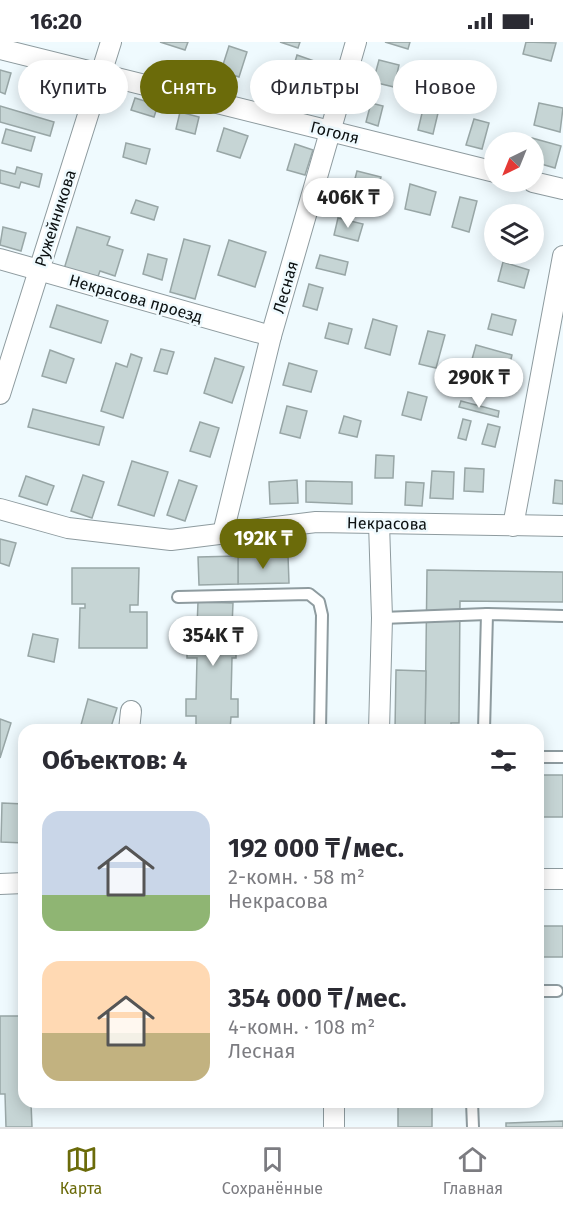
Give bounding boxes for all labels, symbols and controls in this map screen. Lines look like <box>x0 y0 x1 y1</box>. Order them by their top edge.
text: 16:20 <box>30 8 82 35</box>
chip: Купить <box>18 60 128 114</box>
chip: Снять <box>140 60 238 114</box>
chip: Фильтры <box>250 60 381 114</box>
chip: Новое <box>393 60 497 114</box>
street label: Гоголя <box>309 117 361 148</box>
north arrow <box>484 132 544 192</box>
map controls <box>484 132 544 264</box>
street label: Ружейникова <box>31 167 80 269</box>
pin: 406K ₸ <box>299 178 397 229</box>
text: 406K ₸ <box>317 185 379 209</box>
button: layers <box>484 204 544 264</box>
street label: Лесная <box>269 259 302 316</box>
street label: Некрасова проезд <box>67 270 205 327</box>
pin: 290K ₸ <box>430 358 528 409</box>
text: 290K ₸ <box>448 365 510 389</box>
street label: Некрасова <box>347 513 427 534</box>
pin: 192K ₸ <box>214 519 312 570</box>
text: 192K ₸ <box>234 526 292 550</box>
pin: 354K ₸ <box>164 616 262 667</box>
text: 354K ₸ <box>183 623 243 647</box>
icon: filters <box>487 744 520 777</box>
text: Объектов: 4 <box>42 745 187 776</box>
text: 192 000 ₸/мес. <box>228 833 404 864</box>
icon: home <box>90 835 162 907</box>
text: 2-комн. · 58 m² <box>228 865 365 889</box>
text: Некрасова <box>228 889 328 913</box>
text: 354 000 ₸/мес. <box>228 983 407 1014</box>
icon: home <box>90 985 162 1057</box>
text: 4-комн. · 108 m² <box>228 1015 375 1039</box>
text: Лесная <box>228 1039 295 1063</box>
tab: Карта <box>60 1143 102 1198</box>
tab: Сохранённые <box>222 1143 323 1198</box>
tab: Главная <box>443 1143 503 1198</box>

